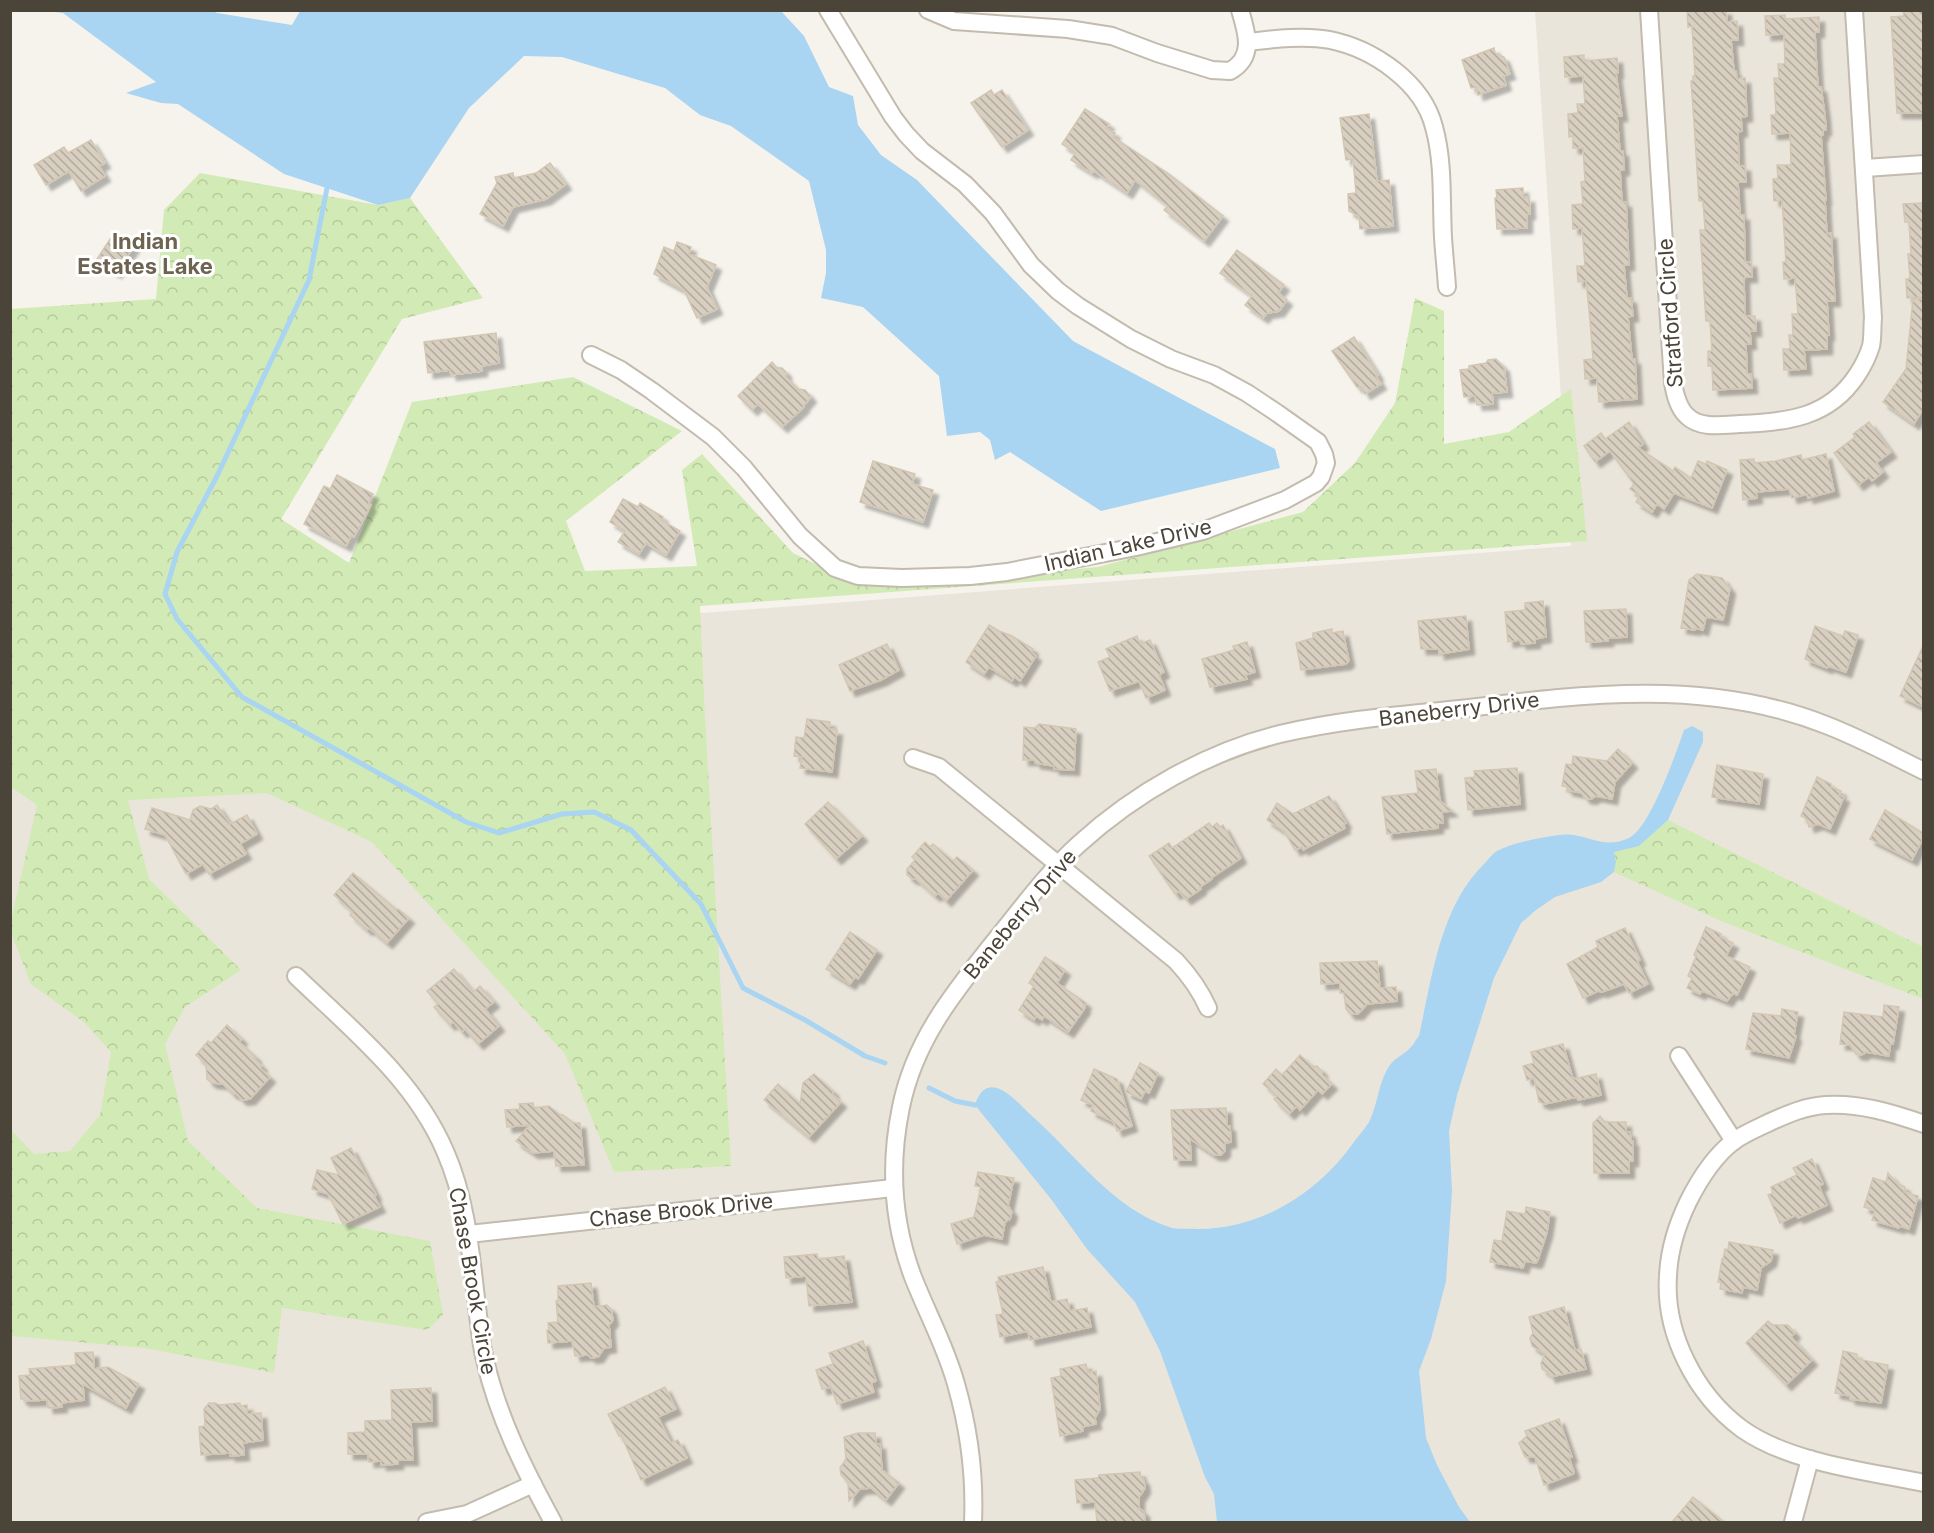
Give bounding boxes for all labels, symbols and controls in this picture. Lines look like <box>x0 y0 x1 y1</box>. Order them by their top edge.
district label: Indian Estates Lake <box>77 228 213 279</box>
street label: Stratford Circle <box>1652 237 1688 389</box>
street label: Indian Lake Drive <box>1042 514 1214 576</box>
street label: Baneberry Drive <box>1377 687 1541 731</box>
street label: Baneberry Drive <box>958 844 1082 984</box>
street label: Chase Brook Circle <box>444 1185 502 1377</box>
street label: Chase Brook Drive <box>588 1188 774 1232</box>

